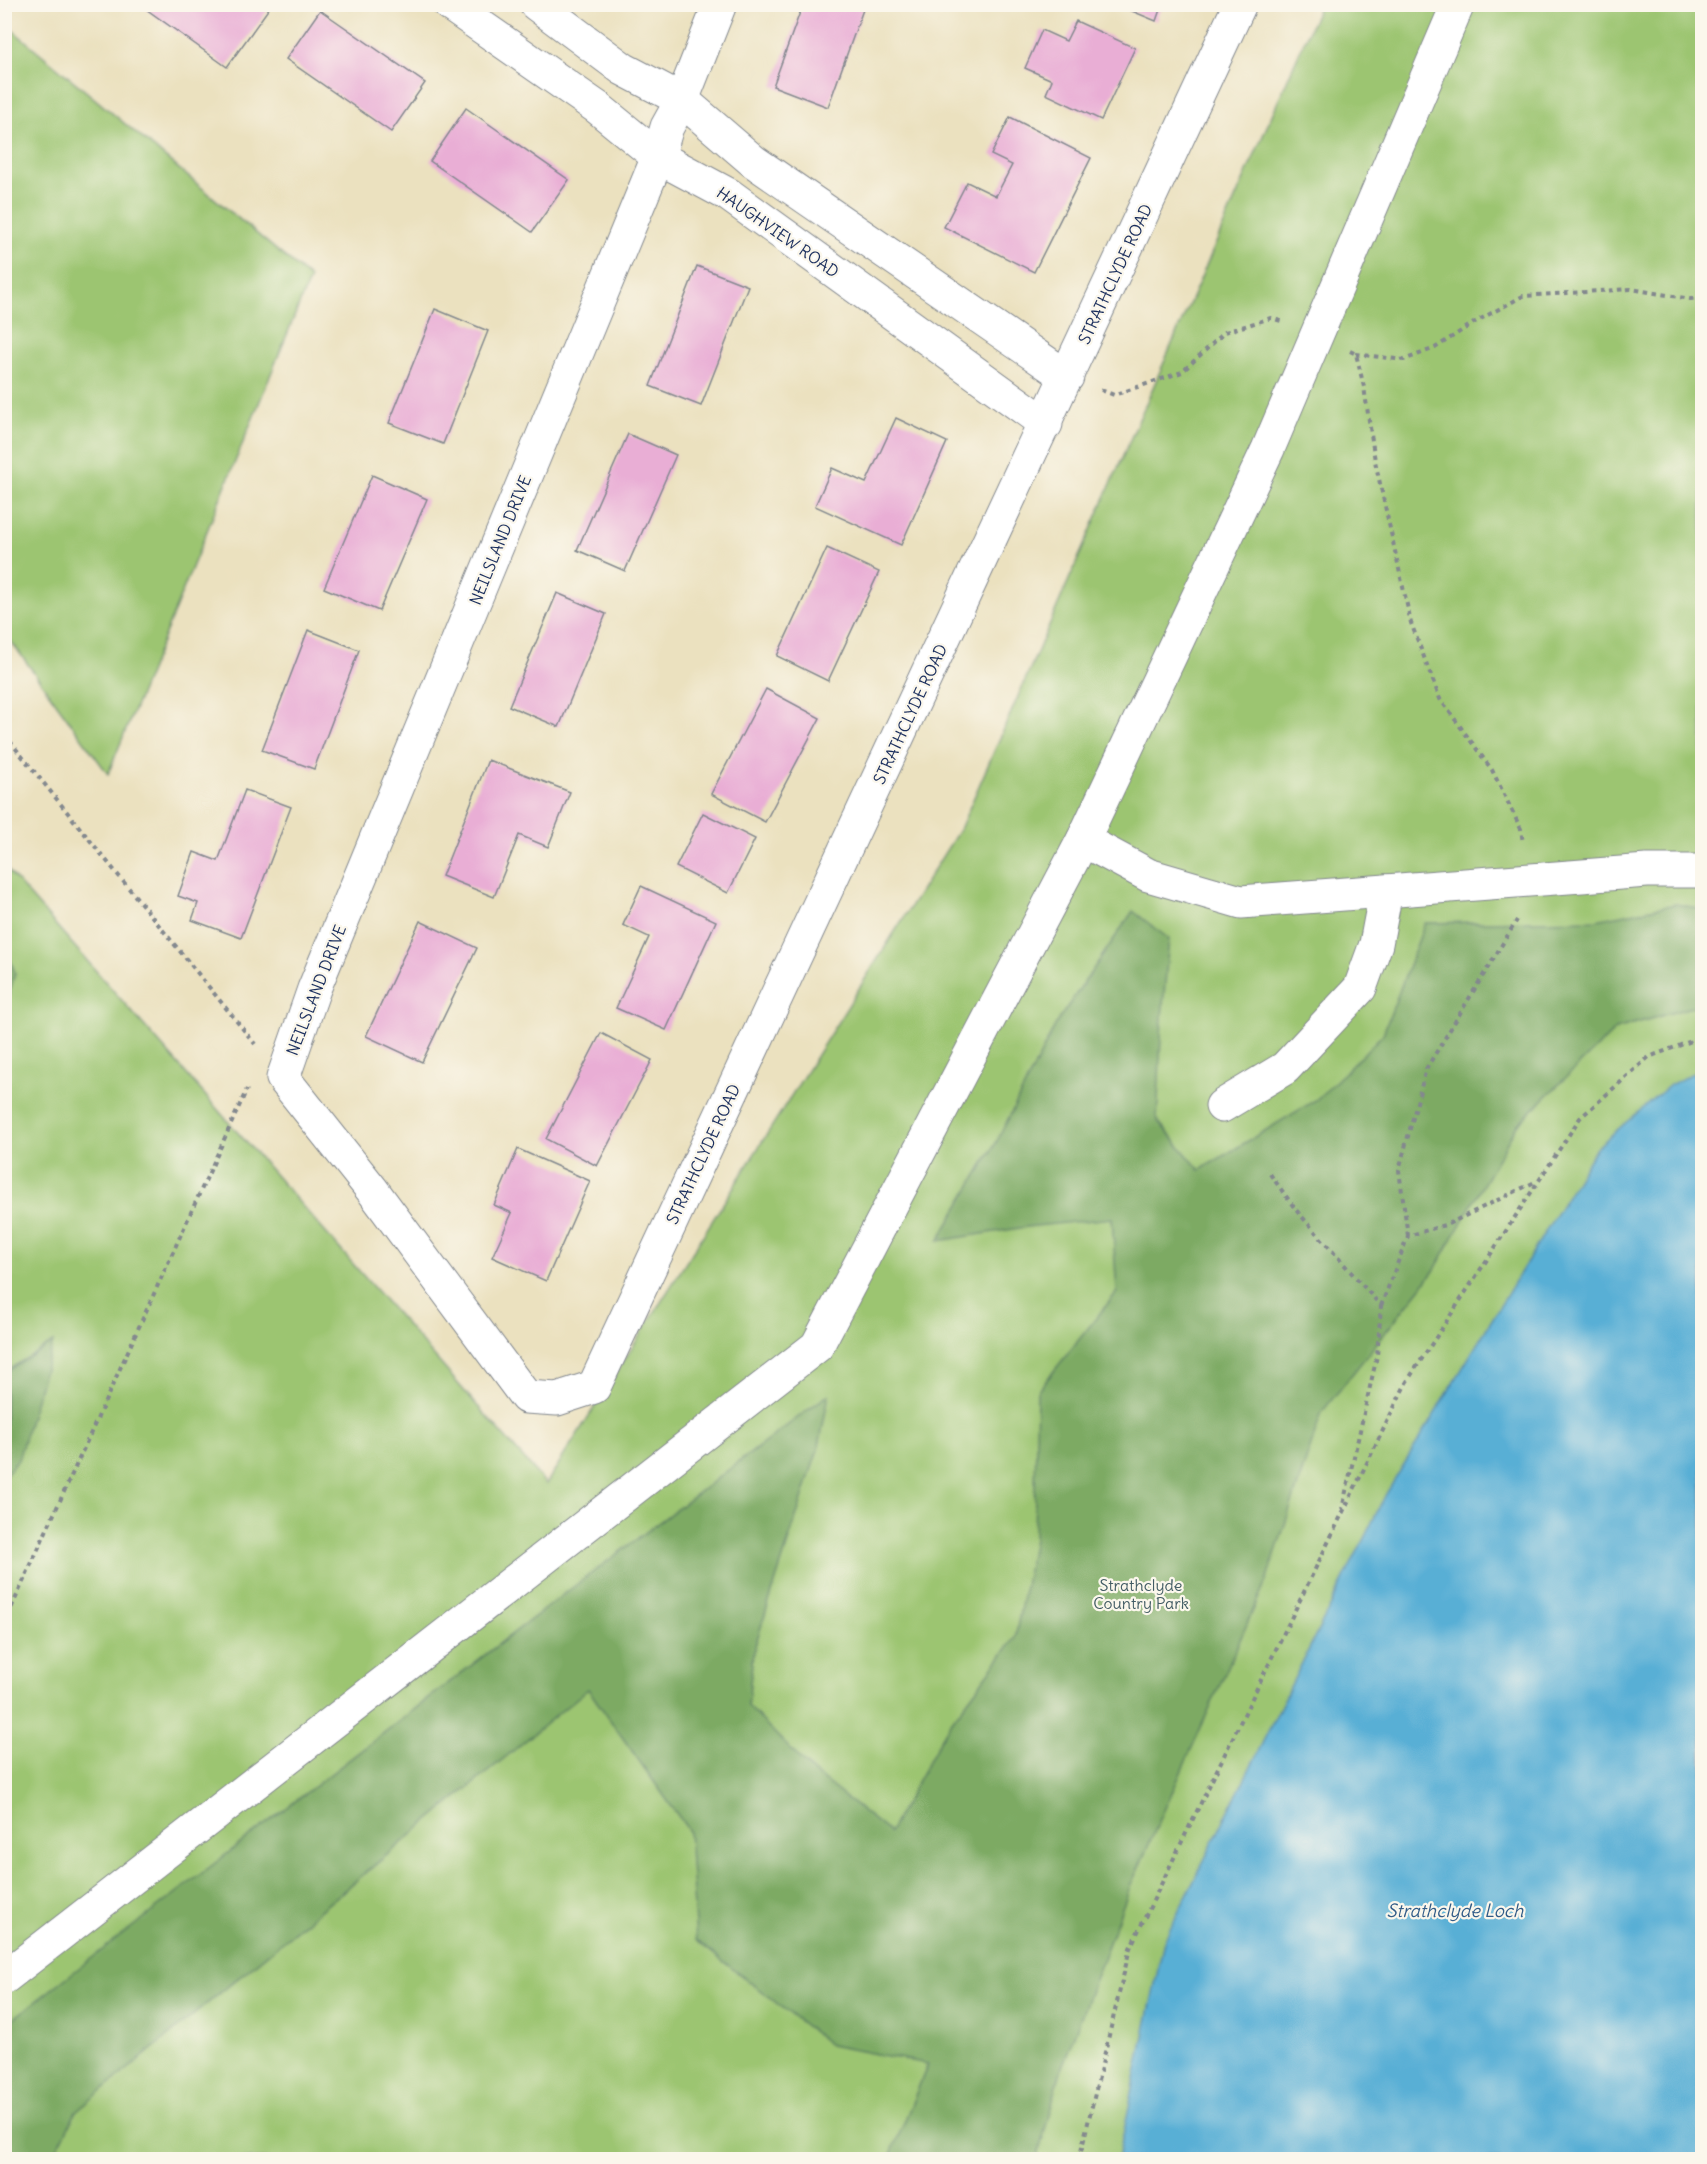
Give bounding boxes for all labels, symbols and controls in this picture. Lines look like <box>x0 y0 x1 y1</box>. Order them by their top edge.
street label: HAUGHVIEW ROAD <box>713 182 843 282</box>
street label: STRATHCLYDE ROAD <box>1074 201 1156 347</box>
street label: NEILSLAND DRIVE <box>465 472 535 608</box>
street label: STRATHCLYDE ROAD <box>869 641 951 787</box>
street label: NEILSLAND DRIVE <box>282 922 350 1058</box>
street label: STRATHCLYDE ROAD <box>662 1081 744 1227</box>
park label: Strathclyde Country Park <box>1093 1575 1189 1613</box>
water label: Strathclyde Loch <box>1387 1899 1524 1922</box>

